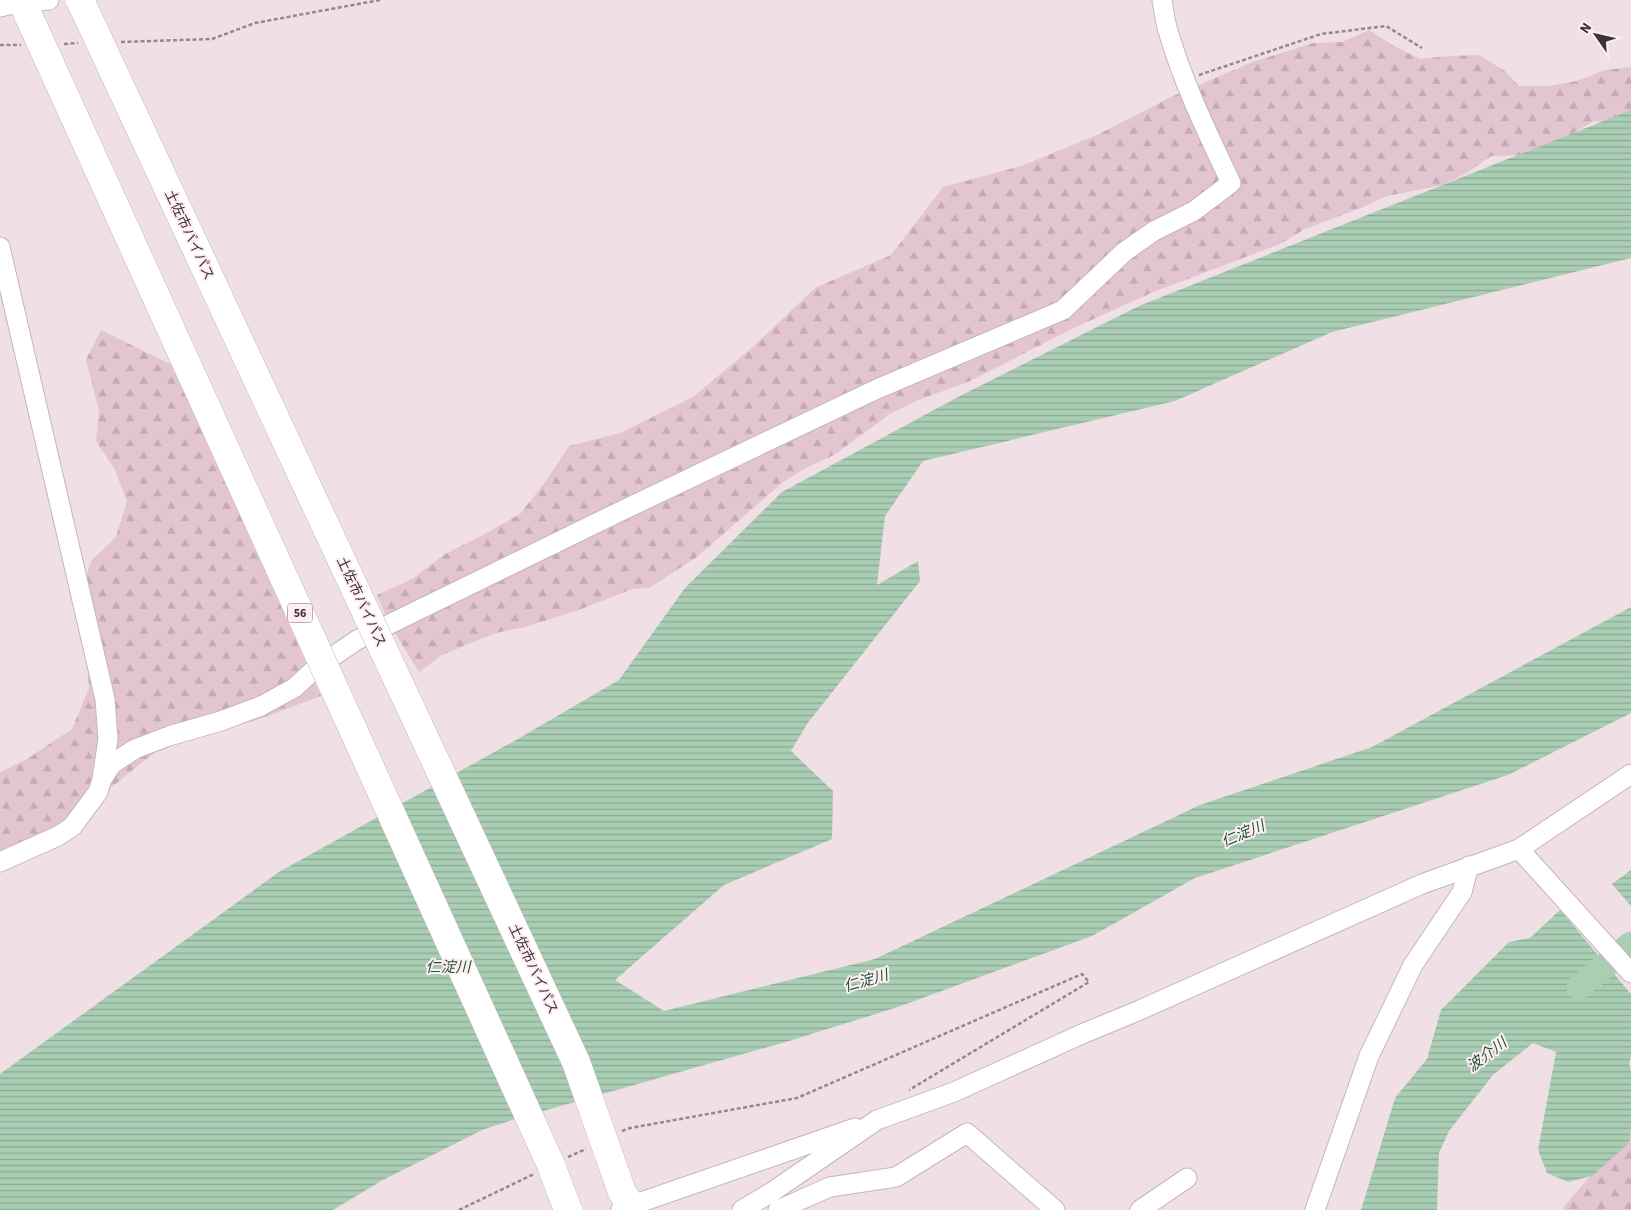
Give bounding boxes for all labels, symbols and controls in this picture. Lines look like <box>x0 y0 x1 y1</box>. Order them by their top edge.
north arrow <box>1571 10 1621 60</box>
text: N <box>1575 19 1597 38</box>
street label: 土佐市バイパス <box>159 186 219 284</box>
street label: 土佐市バイパス <box>331 553 391 651</box>
road number: 56 <box>288 604 312 622</box>
water label: 仁淀川 <box>1218 815 1270 852</box>
street label: 土佐市バイパス <box>503 920 563 1018</box>
water label: 仁淀川 <box>425 957 472 978</box>
water label: 仁淀川 <box>841 964 892 997</box>
water label: 波介川 <box>1463 1032 1513 1077</box>

